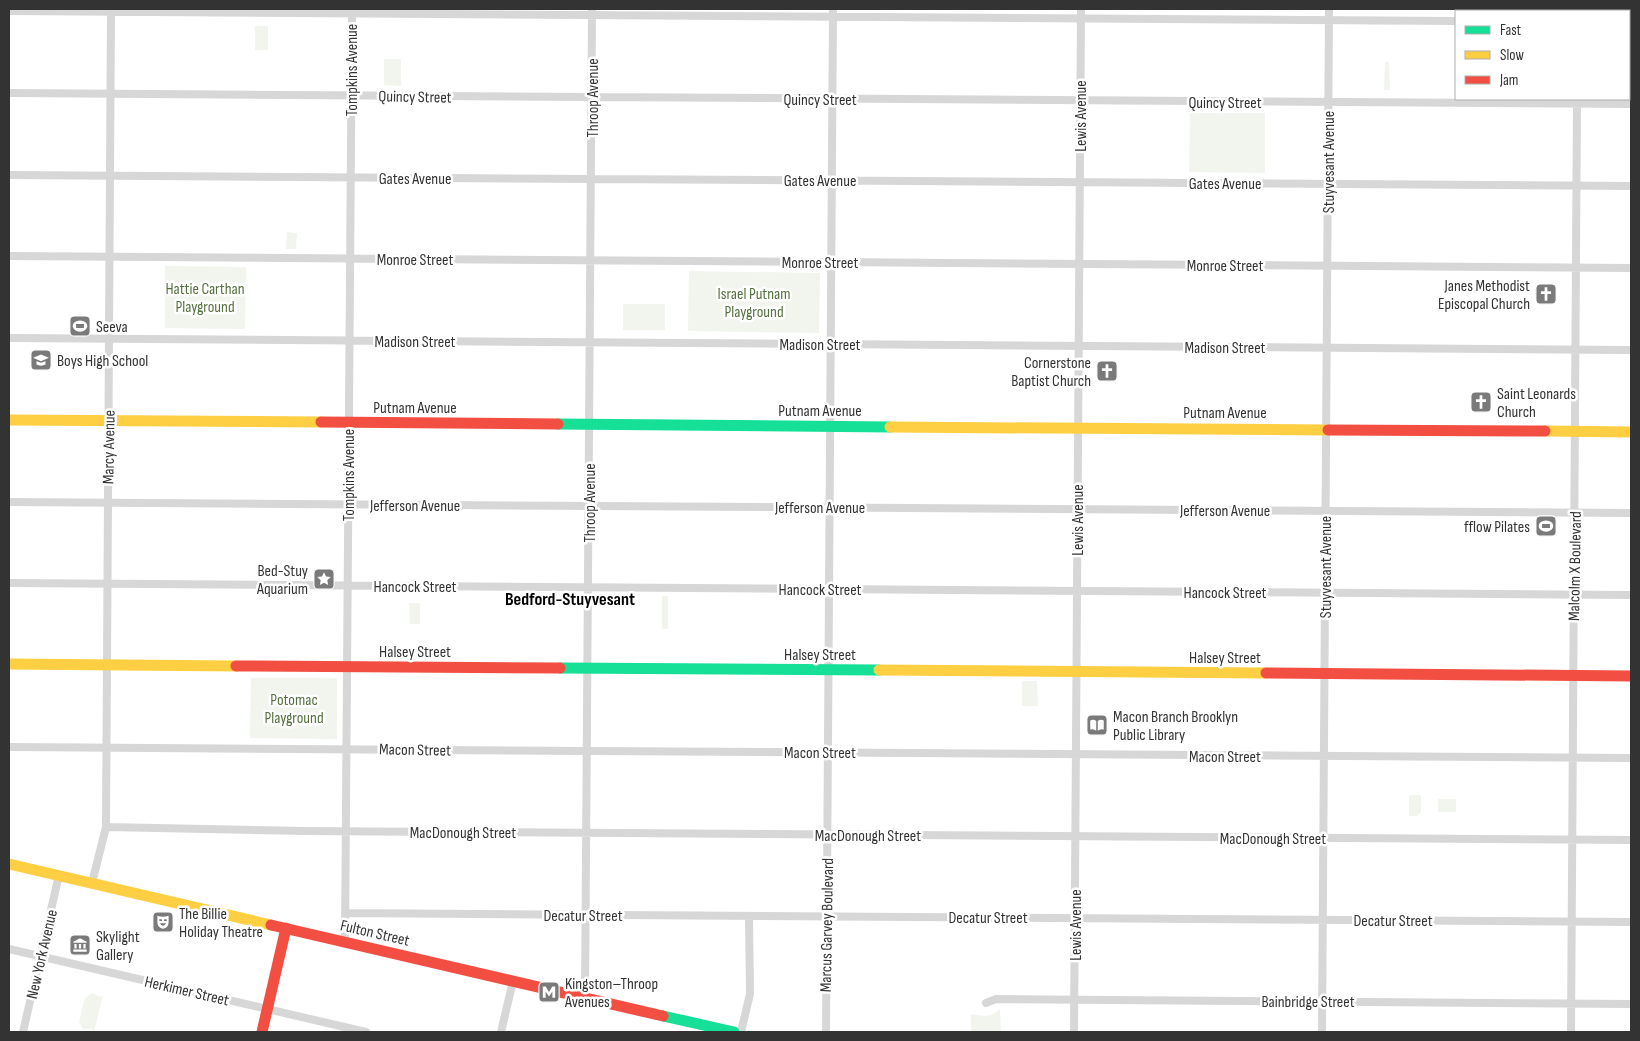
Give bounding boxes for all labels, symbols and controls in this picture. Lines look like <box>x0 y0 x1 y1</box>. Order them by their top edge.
legend <box>1455 10 1630 100</box>
text: Fast <box>1500 21 1522 40</box>
street label: Tompkins Avenue <box>343 24 362 116</box>
text: Slow <box>1500 46 1524 65</box>
street label: Throop Avenue <box>584 58 603 138</box>
text: Jam <box>1499 71 1518 90</box>
street label: Lewis Avenue <box>1072 80 1091 152</box>
street label: Quincy Street <box>378 87 452 108</box>
street label: Quincy Street <box>783 91 857 110</box>
street label: Quincy Street <box>1188 94 1262 113</box>
street label: Stuyvesant Avenue <box>1320 111 1339 213</box>
street label: Gates Avenue <box>379 170 451 189</box>
street label: Gates Avenue <box>784 172 856 191</box>
street label: Gates Avenue <box>1189 175 1261 194</box>
street label: Monroe Street <box>377 251 453 270</box>
street label: Monroe Street <box>782 254 858 273</box>
street label: Monroe Street <box>1187 257 1263 276</box>
place label: Janes Methodist Episcopal Church <box>1438 277 1530 314</box>
park label: Hattie Carthan Playground <box>165 280 245 317</box>
church icon: Janes Methodist Episcopal Church <box>1534 282 1558 306</box>
park label: Israel Putnam Playground <box>717 285 791 322</box>
sports icon: Seeva <box>68 314 92 338</box>
place label: Seeva <box>96 318 128 337</box>
street label: Madison Street <box>375 333 456 352</box>
street label: Madison Street <box>780 336 861 355</box>
street label: Madison Street <box>1185 339 1266 358</box>
school or university icon: Boys High School <box>29 348 53 372</box>
place label: Boys High School <box>57 352 148 371</box>
place label: Cornerstone Baptist Church <box>1011 354 1091 391</box>
church icon: Cornerstone Baptist Church <box>1095 359 1119 383</box>
place label: Saint Leonards Church <box>1497 385 1576 422</box>
church icon: Saint Leonards Church <box>1469 390 1493 414</box>
street label: Putnam Avenue <box>373 399 457 418</box>
street label: Putnam Avenue <box>778 402 862 421</box>
street label: Putnam Avenue <box>1183 404 1267 423</box>
street label: Marcy Avenue <box>99 410 120 484</box>
street label: Tompkins Avenue <box>340 429 359 521</box>
street label: Throop Avenue <box>581 463 600 543</box>
street label: Lewis Avenue <box>1069 484 1088 556</box>
street label: Jefferson Avenue <box>369 497 460 516</box>
street label: Jefferson Avenue <box>774 499 865 518</box>
street label: Jefferson Avenue <box>1179 502 1270 521</box>
street label: Malcolm X Boulevard <box>1565 511 1586 621</box>
sports icon: fflow Pilates <box>1534 514 1558 538</box>
street label: Stuyvesant Avenue <box>1317 516 1336 618</box>
place label: fflow Pilates <box>1464 518 1530 537</box>
place label: Bed-Stuy Aquarium <box>256 562 308 599</box>
place icon: Bed-Stuy Aquarium <box>312 567 336 591</box>
street label: Hancock Street <box>374 578 457 597</box>
street label: Hancock Street <box>779 581 862 600</box>
street label: Hancock Street <box>1184 584 1267 603</box>
district label: Bedford-Stuyvesant <box>505 589 635 610</box>
street label: Halsey Street <box>379 643 451 662</box>
street label: Halsey Street <box>784 646 856 665</box>
street label: Halsey Street <box>1189 649 1261 668</box>
park label: Potomac Playground <box>264 691 324 728</box>
place label: Macon Branch Brooklyn Public Library <box>1113 708 1238 745</box>
library icon: Macon Branch Brooklyn Public Library <box>1085 713 1109 737</box>
street label: Macon Street <box>379 740 451 761</box>
street label: Macon Street <box>784 744 856 763</box>
street label: Macon Street <box>1189 748 1261 767</box>
street label: MacDonough Street <box>410 824 516 843</box>
street label: MacDonough Street <box>815 827 921 846</box>
street label: MacDonough Street <box>1220 830 1326 849</box>
street label: Marcus Garvey Boulevard <box>817 858 838 992</box>
street label: Lewis Avenue <box>1067 889 1086 961</box>
place label: The Billie Holiday Theatre <box>179 905 263 942</box>
street label: Decatur Street <box>543 907 623 926</box>
street label: New York Avenue <box>23 908 62 1001</box>
street label: Decatur Street <box>948 909 1028 928</box>
theatre icon: The Billie Holiday Theatre <box>151 910 175 934</box>
street label: Decatur Street <box>1353 912 1433 931</box>
street label: Fulton Street <box>338 916 411 951</box>
place label: Skylight Gallery <box>96 928 140 965</box>
museum icon: Skylight Gallery <box>68 933 92 957</box>
street label: Herkimer Street <box>143 973 231 1010</box>
place label: Kingston–Throop Avenues <box>564 975 658 1012</box>
metro station icon: Kingston–Throop Avenues <box>537 980 561 1004</box>
street label: Bainbridge Street <box>1261 993 1355 1012</box>

